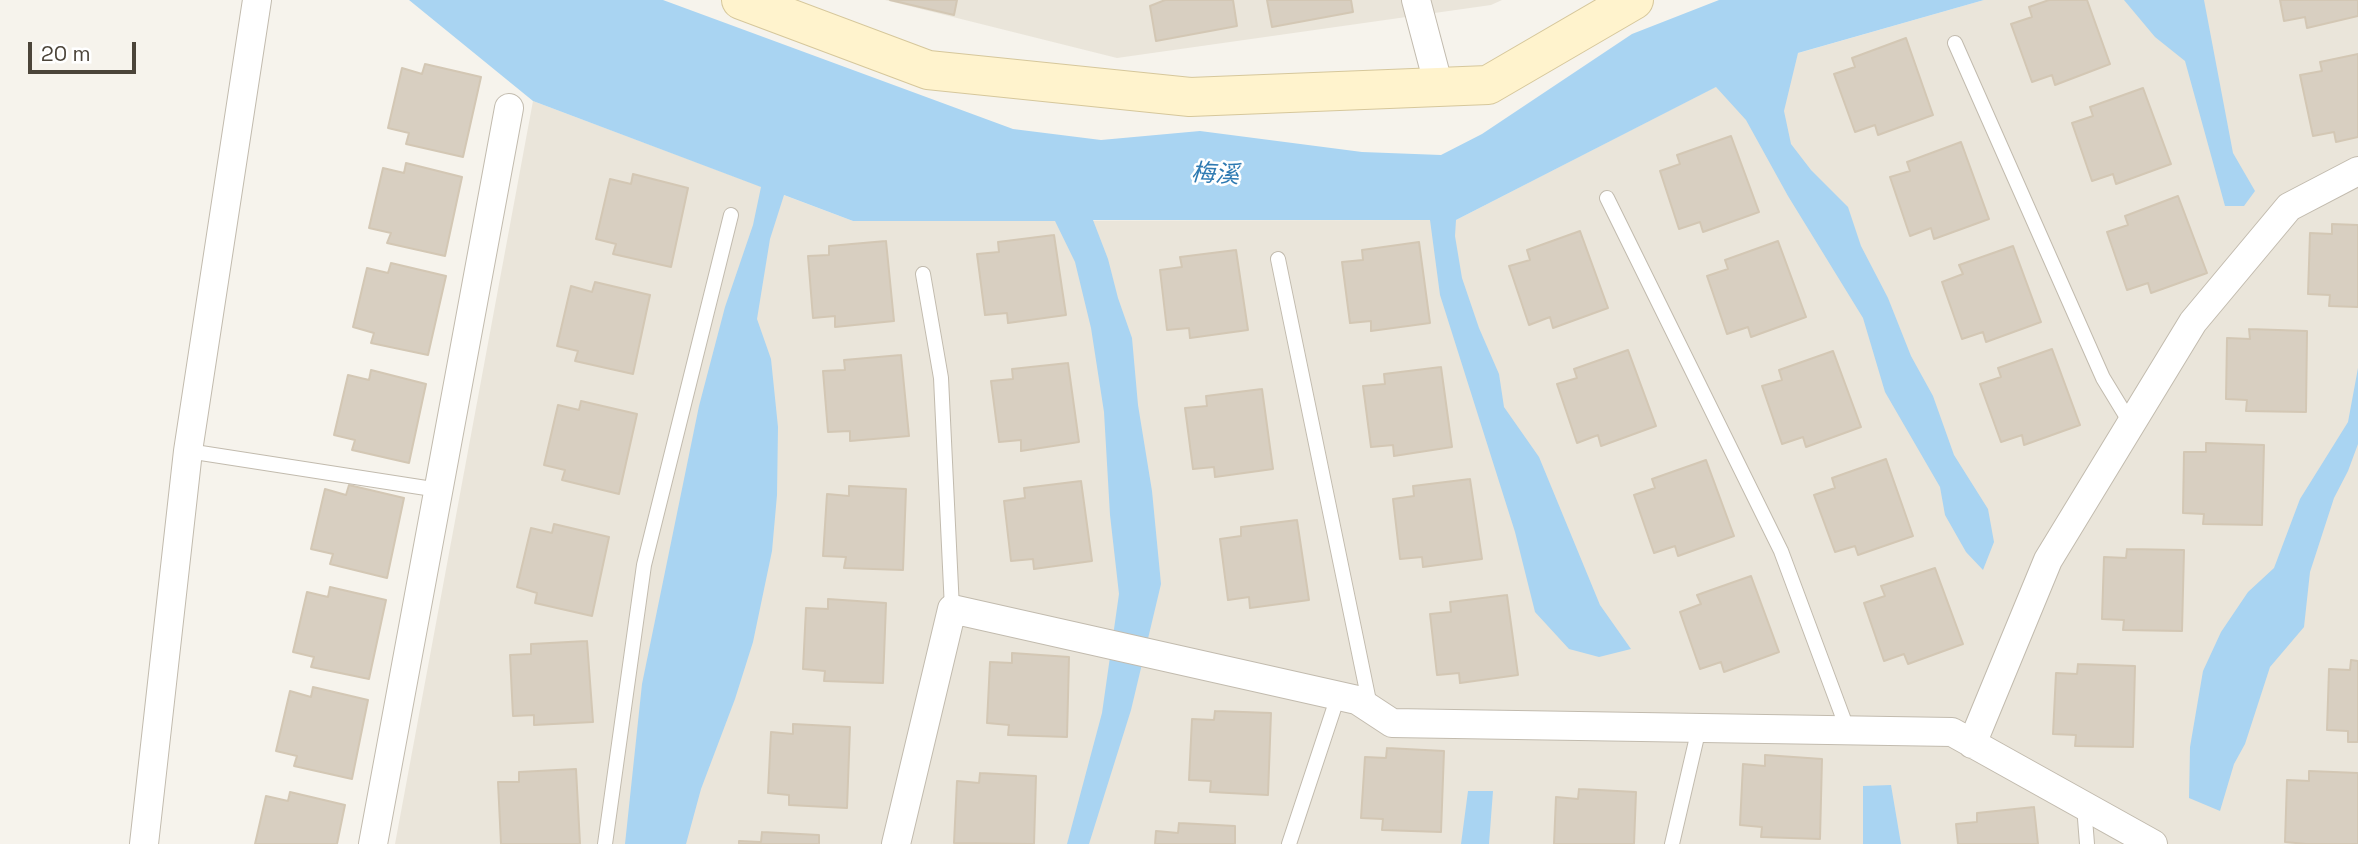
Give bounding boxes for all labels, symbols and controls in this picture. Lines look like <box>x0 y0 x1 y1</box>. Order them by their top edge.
scale bar <box>32 28 140 72</box>
text: 20 m <box>41 40 91 67</box>
water label: 梅溪 <box>1190 159 1240 191</box>

